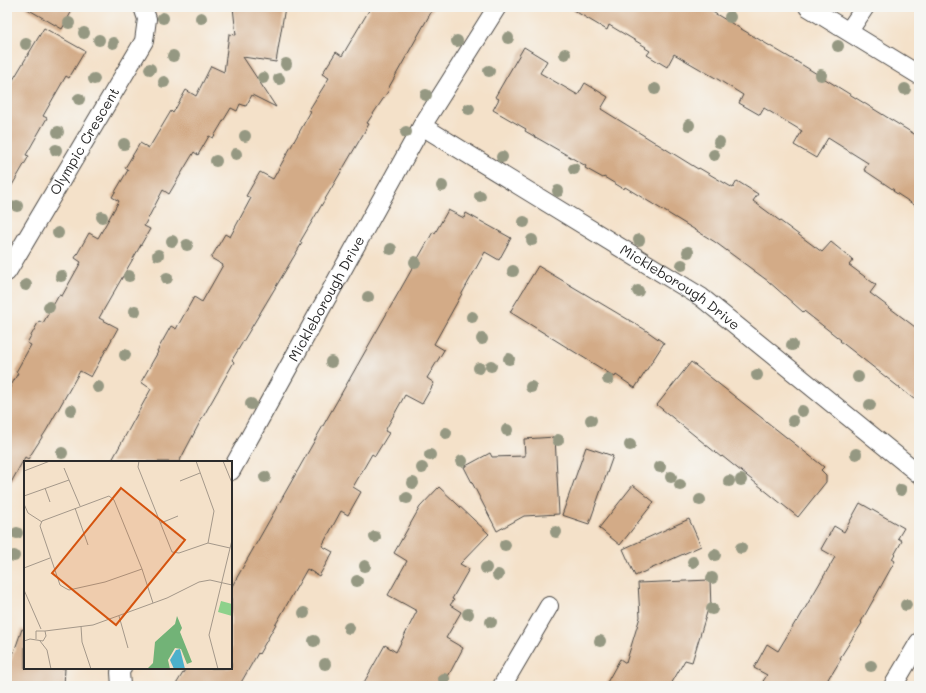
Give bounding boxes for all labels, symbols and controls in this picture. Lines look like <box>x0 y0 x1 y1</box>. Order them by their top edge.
street label: Olympic Crescent <box>45 84 123 198</box>
street label: Mickleborough Drive <box>283 232 368 365</box>
street label: Mickleborough Drive <box>617 240 744 334</box>
inset map <box>24 461 232 669</box>

